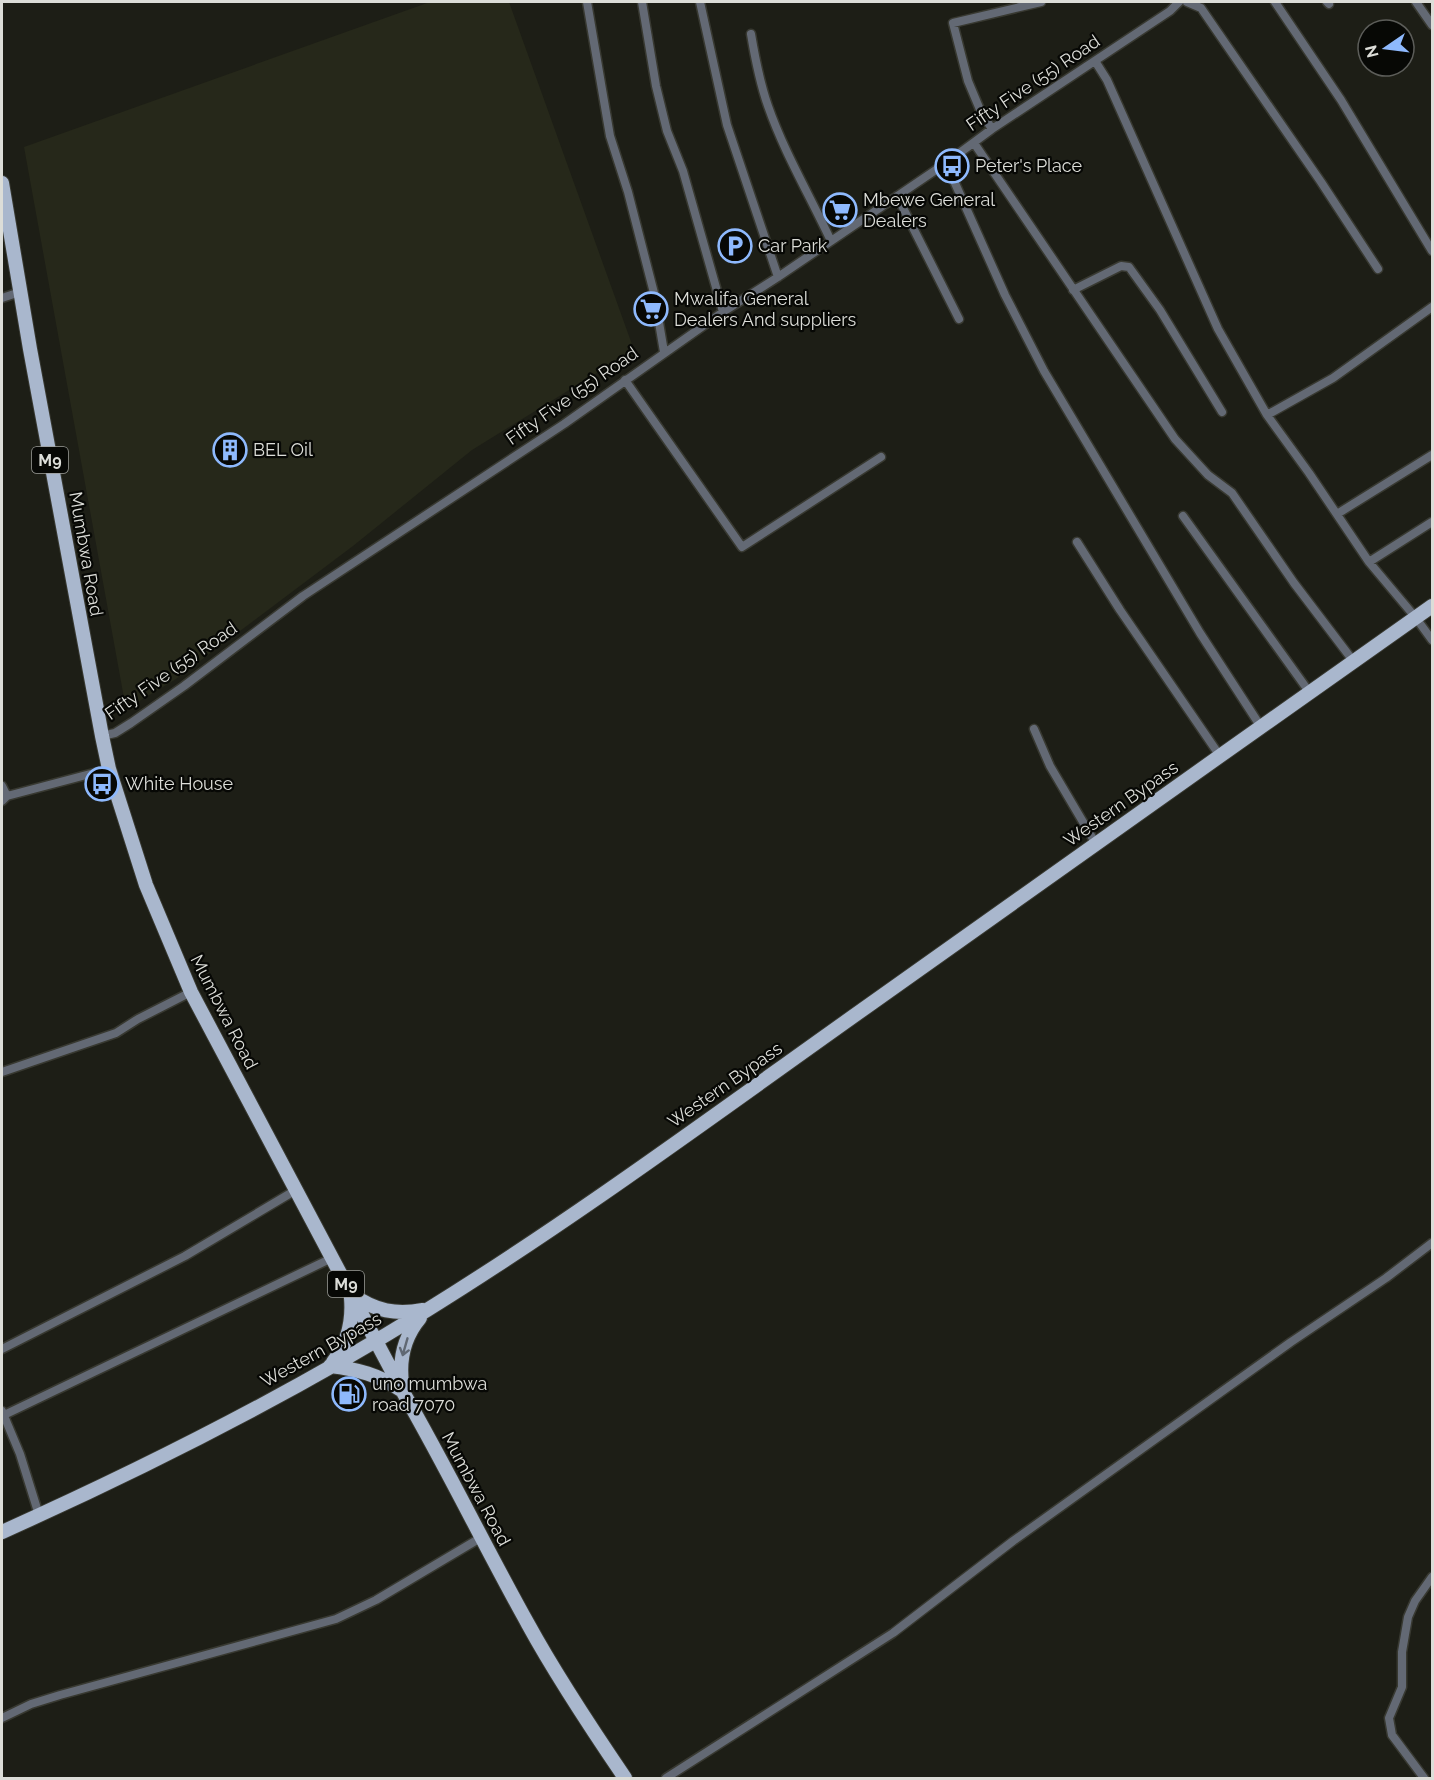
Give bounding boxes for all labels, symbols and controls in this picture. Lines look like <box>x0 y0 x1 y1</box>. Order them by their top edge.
north arrow <box>1356 18 1416 78</box>
street label: Fifty Five (55) Road <box>962 30 1103 135</box>
text: N <box>1361 43 1383 60</box>
bus stop icon: Peter's Place <box>934 148 970 184</box>
place label: Peter's Place <box>975 155 1083 176</box>
place label: Mbewe General Dealers <box>863 189 995 231</box>
supermarket icon: Mbewe General Dealers <box>822 192 858 228</box>
parking icon: Car Park <box>717 228 753 264</box>
place label: Car Park <box>758 235 828 256</box>
place label: Mwalifa General Dealers And suppliers <box>674 288 857 330</box>
supermarket icon: Mwalifa General Dealers And suppliers <box>633 291 669 327</box>
street label: Fifty Five (55) Road <box>502 342 642 449</box>
building icon: BEL Oil <box>212 432 248 468</box>
place label: BEL Oil <box>253 439 313 460</box>
road number: M9 <box>32 447 68 473</box>
street label: Mumbwa Road <box>65 490 108 618</box>
street label: Fifty Five (55) Road <box>101 617 241 724</box>
street label: Western Bypass <box>1060 756 1182 851</box>
bus stop icon: White House <box>84 766 120 802</box>
place label: White House <box>125 773 234 794</box>
street label: Mumbwa Road <box>187 951 262 1073</box>
street label: Western Bypass <box>664 1037 786 1132</box>
road number: M9 <box>328 1271 364 1297</box>
street label: Western Bypass <box>257 1308 385 1391</box>
one-way arrow <box>399 1337 410 1356</box>
place label: uno mumbwa road 7070 <box>372 1373 487 1415</box>
fuel station icon: uno mumbwa road 7070 <box>331 1376 367 1412</box>
street label: Mumbwa Road <box>438 1428 515 1549</box>

